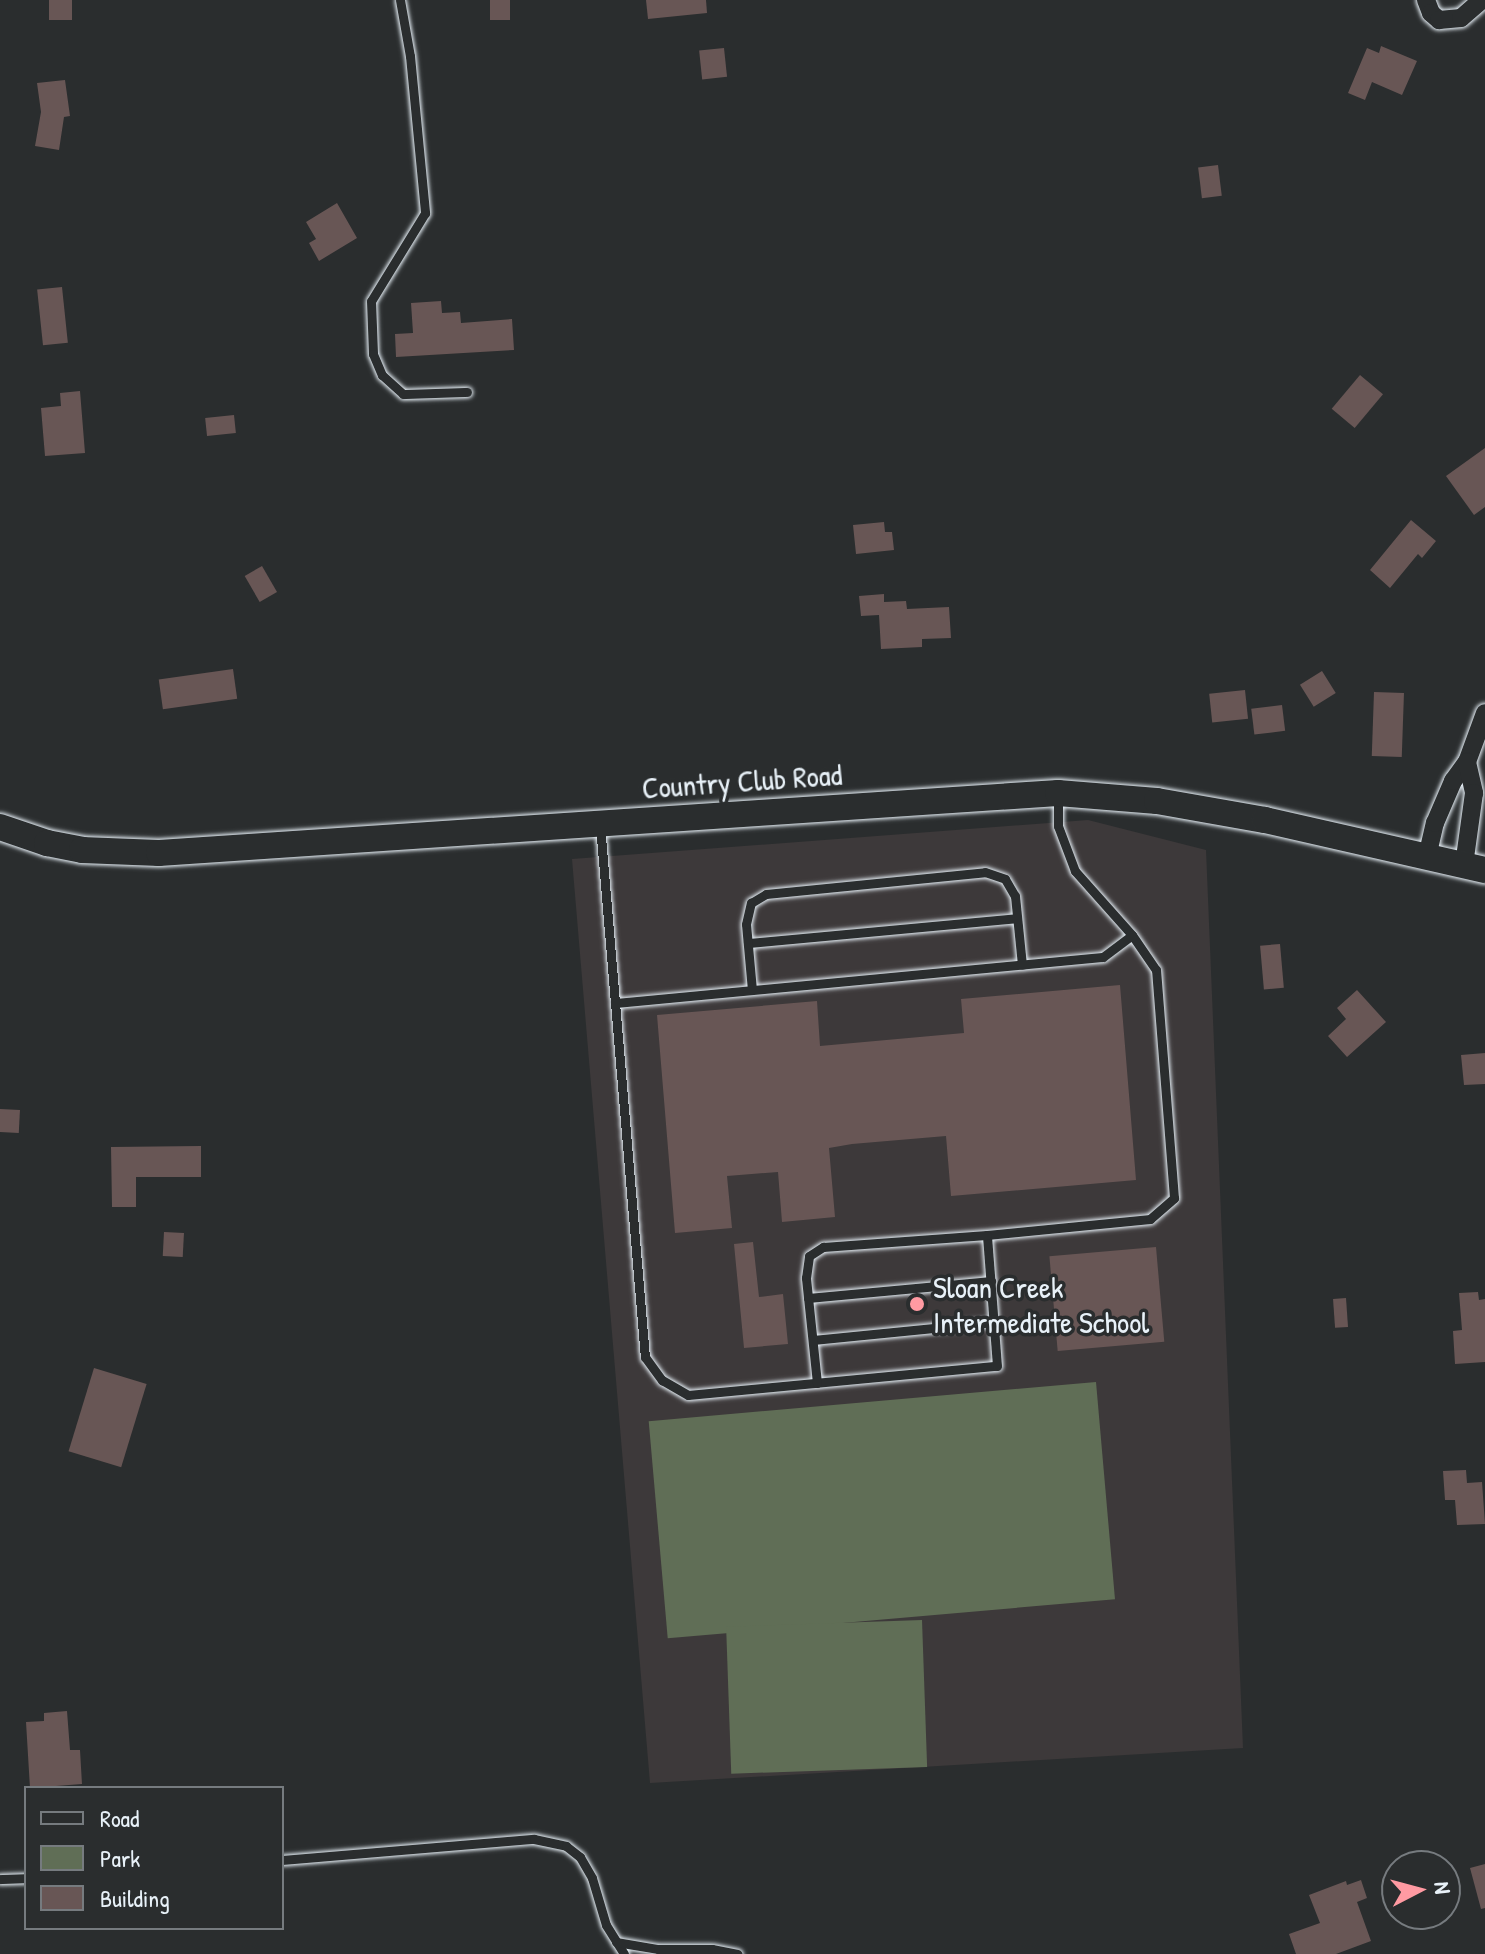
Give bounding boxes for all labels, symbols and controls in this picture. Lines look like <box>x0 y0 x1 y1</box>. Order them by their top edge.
street label: Country Club Road <box>641 756 843 806</box>
place label: Sloan Creek Intermediate School <box>933 1269 1149 1340</box>
marker: Sloan Creek Intermediate School <box>908 1295 926 1313</box>
legend <box>24 1786 284 1930</box>
text: Road <box>100 1802 139 1834</box>
text: Park <box>100 1842 140 1874</box>
north arrow <box>1381 1850 1461 1930</box>
text: N <box>1427 1880 1458 1895</box>
text: Building <box>100 1882 170 1914</box>

